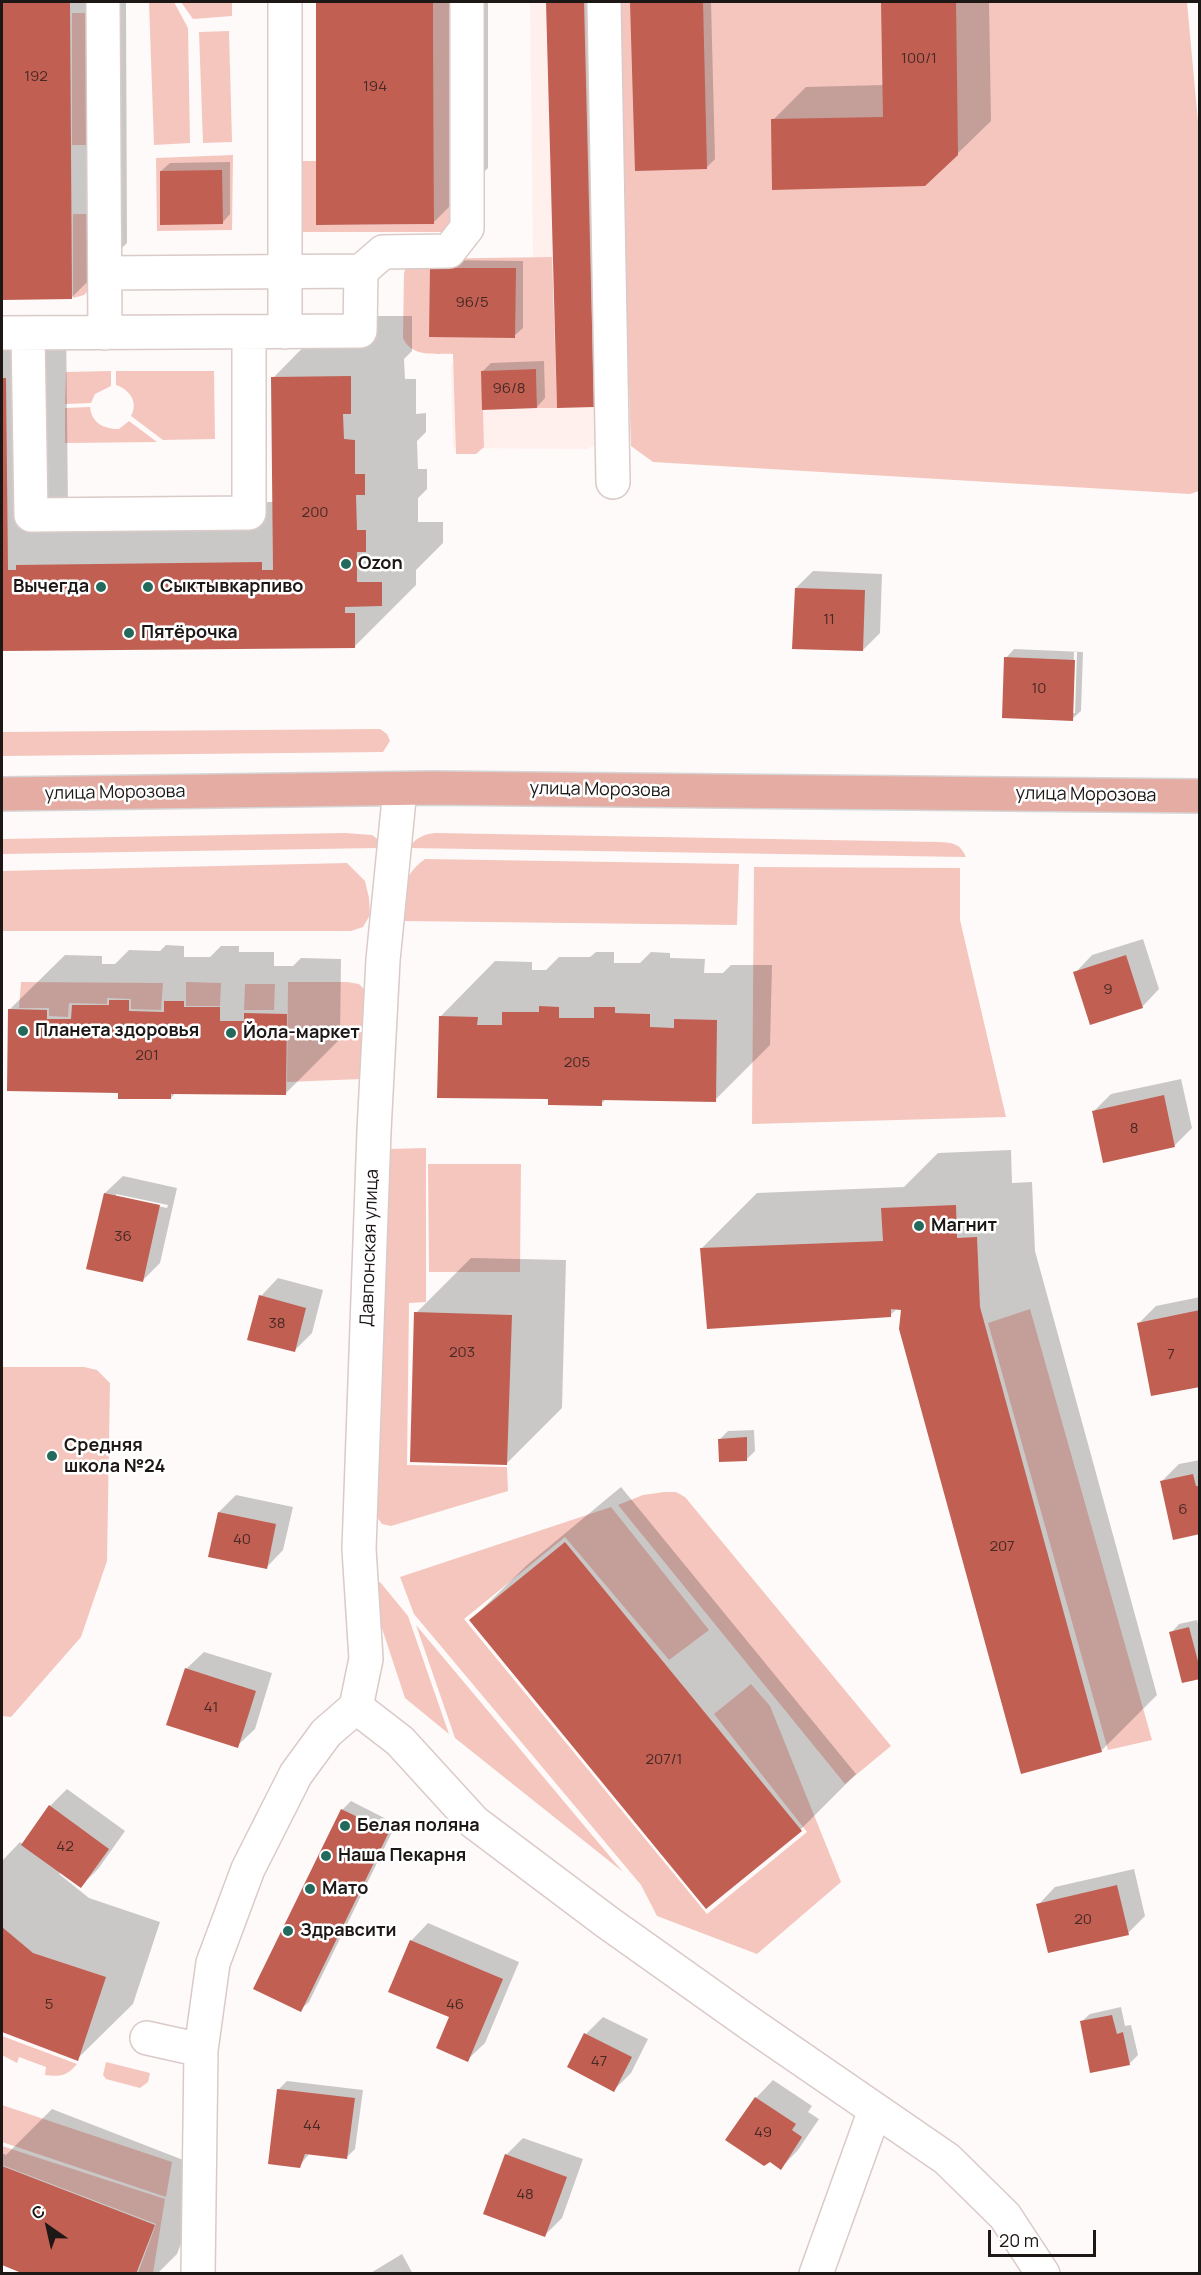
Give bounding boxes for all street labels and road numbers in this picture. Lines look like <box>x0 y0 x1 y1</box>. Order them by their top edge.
street label: улица Морозова <box>529 778 671 802</box>
street label: улица Морозова <box>44 781 186 805</box>
street label: улица Морозова <box>1015 783 1157 807</box>
street label: Давпонская улица <box>356 1169 384 1327</box>

